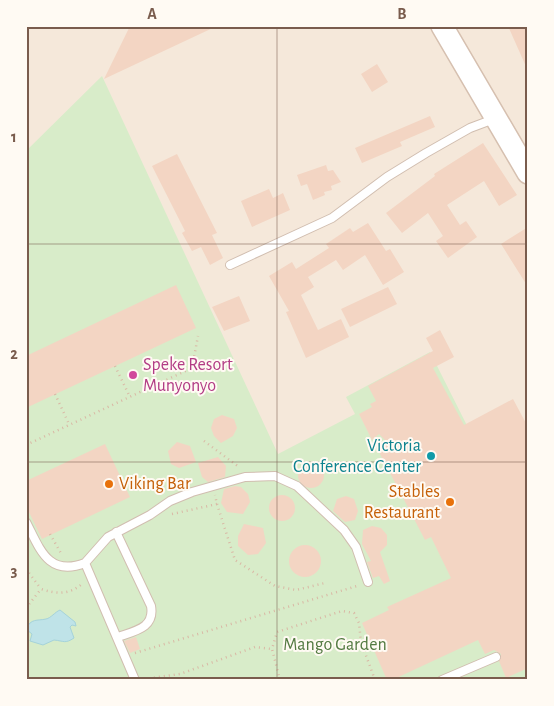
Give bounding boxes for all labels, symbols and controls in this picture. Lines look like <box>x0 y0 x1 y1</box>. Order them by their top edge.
text: A <box>147 6 157 22</box>
text: B <box>397 6 407 22</box>
text: 1 <box>11 129 17 145</box>
text: 2 <box>10 346 18 362</box>
place label: Speke Resort Munyonyo <box>143 356 233 395</box>
marker: Speke Resort Munyonyo <box>127 369 139 381</box>
place label: Victoria Conference Center <box>293 437 421 476</box>
marker: Victoria Conference Center <box>425 450 437 462</box>
place label: Viking Bar <box>119 475 191 493</box>
marker: Viking Bar <box>103 478 115 490</box>
place label: Stables Restaurant <box>364 483 440 522</box>
marker: Stables Restaurant <box>444 496 456 508</box>
text: 3 <box>11 563 18 579</box>
park label: Mango Garden <box>283 636 387 654</box>

